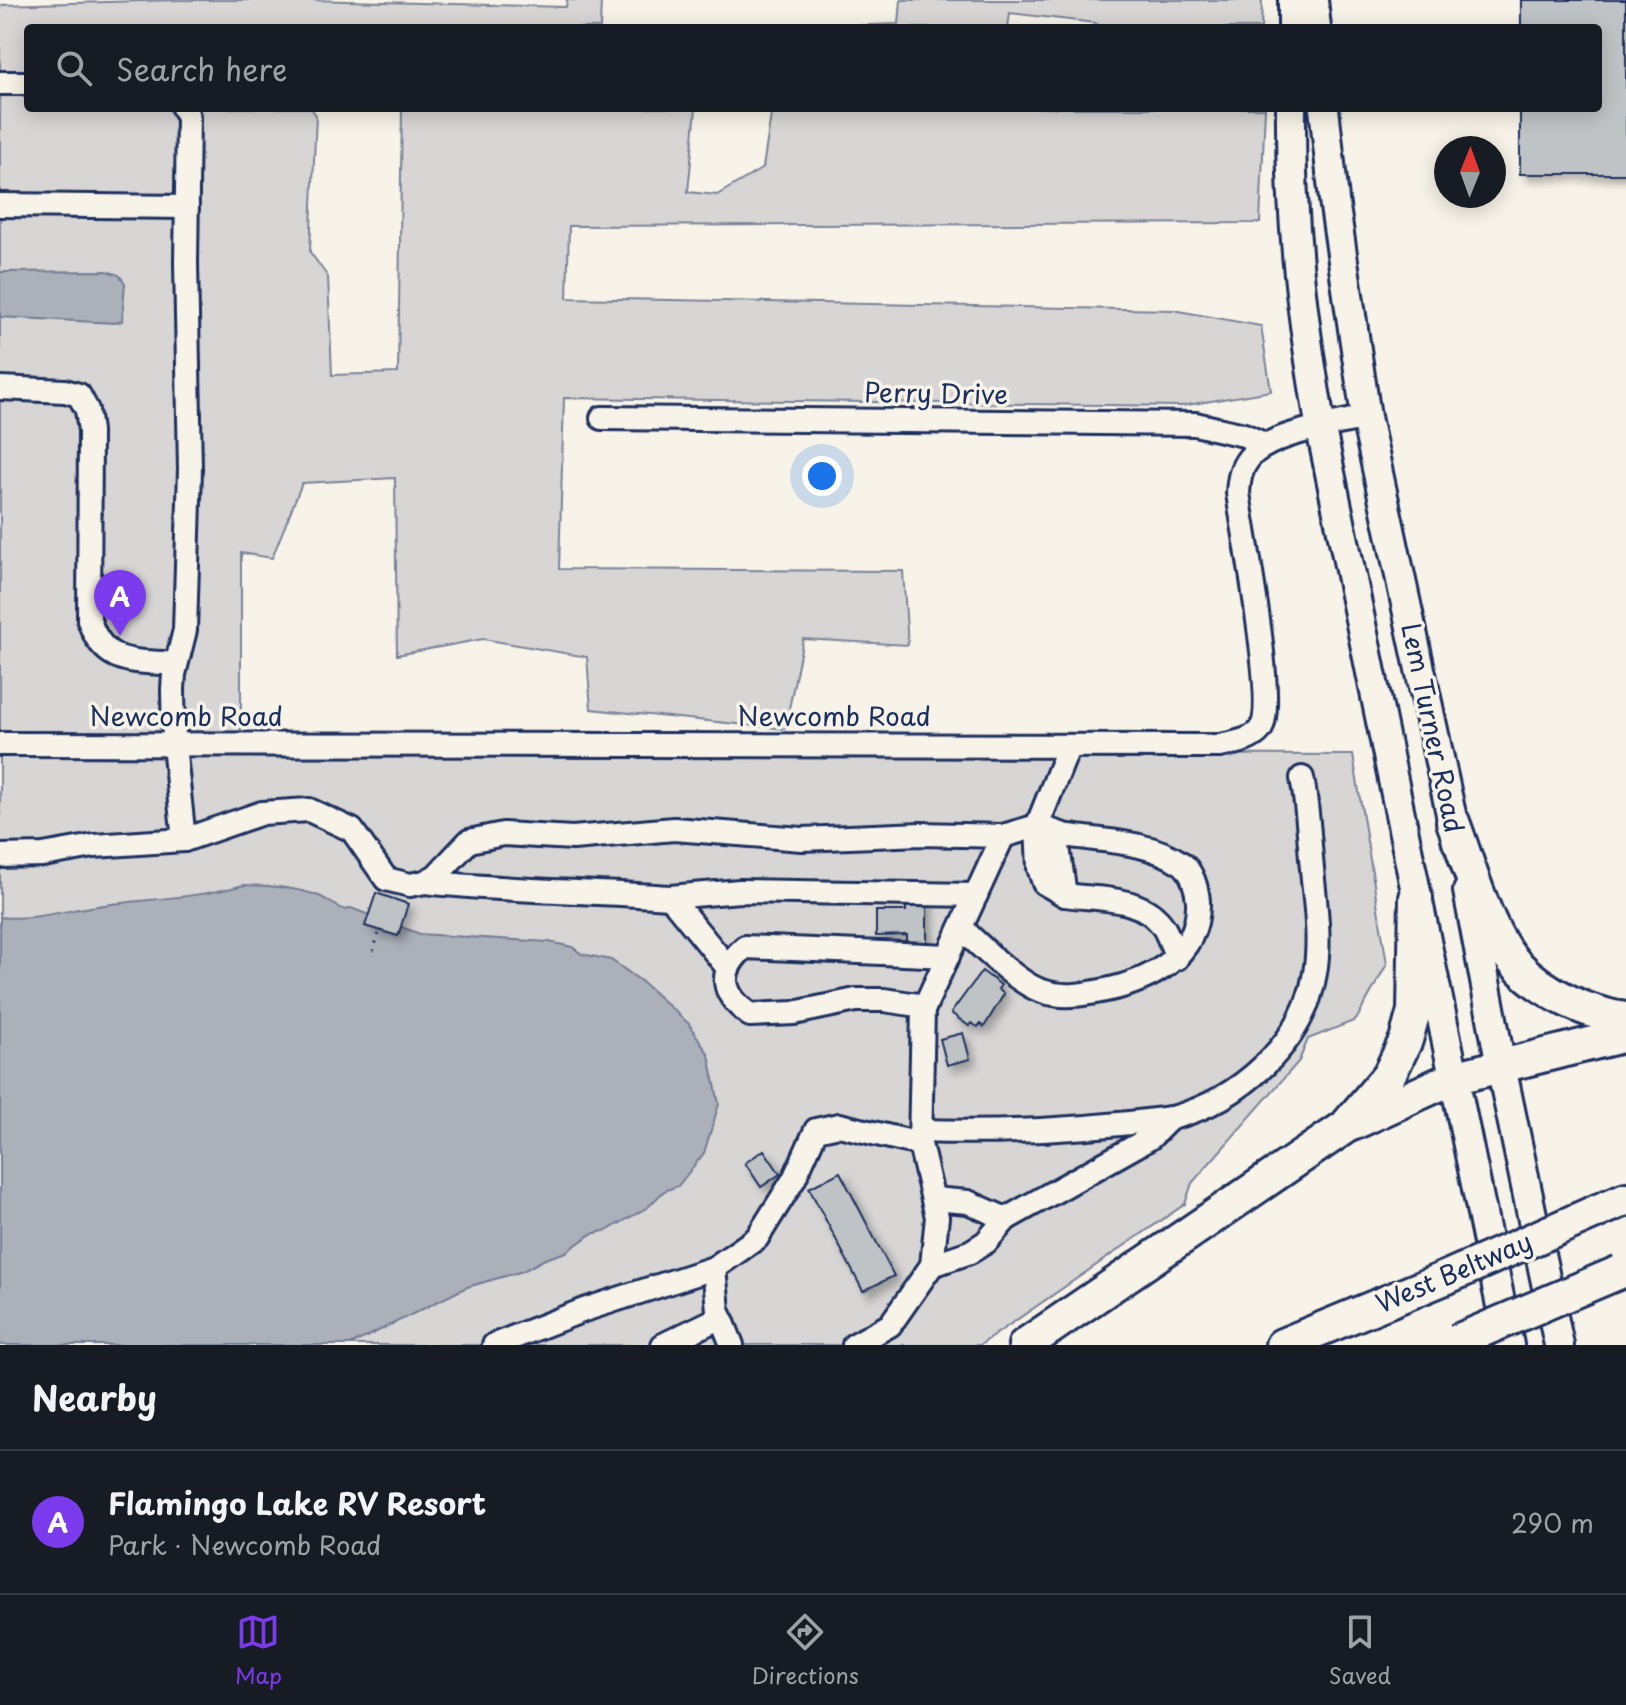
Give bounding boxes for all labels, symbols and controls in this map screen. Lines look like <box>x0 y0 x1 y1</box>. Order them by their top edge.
search box <box>24 24 1602 112</box>
icon: search <box>52 46 96 90</box>
text: Search here <box>116 46 288 91</box>
north arrow <box>1434 136 1506 208</box>
street label: Perry Drive <box>864 372 1008 413</box>
your location <box>802 456 842 496</box>
pin: A <box>94 570 146 636</box>
street label: Lem Turner Road <box>1392 619 1475 836</box>
street label: Newcomb Road <box>89 696 283 735</box>
street label: Newcomb Road <box>737 696 931 735</box>
street label: West Beltway <box>1369 1221 1538 1322</box>
text: Nearby <box>32 1371 157 1423</box>
text: Flamingo Lake RV Resort <box>108 1480 486 1525</box>
text: A <box>48 1503 68 1542</box>
text: 290 m <box>1511 1503 1594 1542</box>
text: Park · Newcomb Road <box>108 1525 382 1564</box>
tab: Map <box>235 1610 282 1691</box>
tab: Directions <box>752 1610 859 1691</box>
tab: Saved <box>1329 1610 1391 1691</box>

